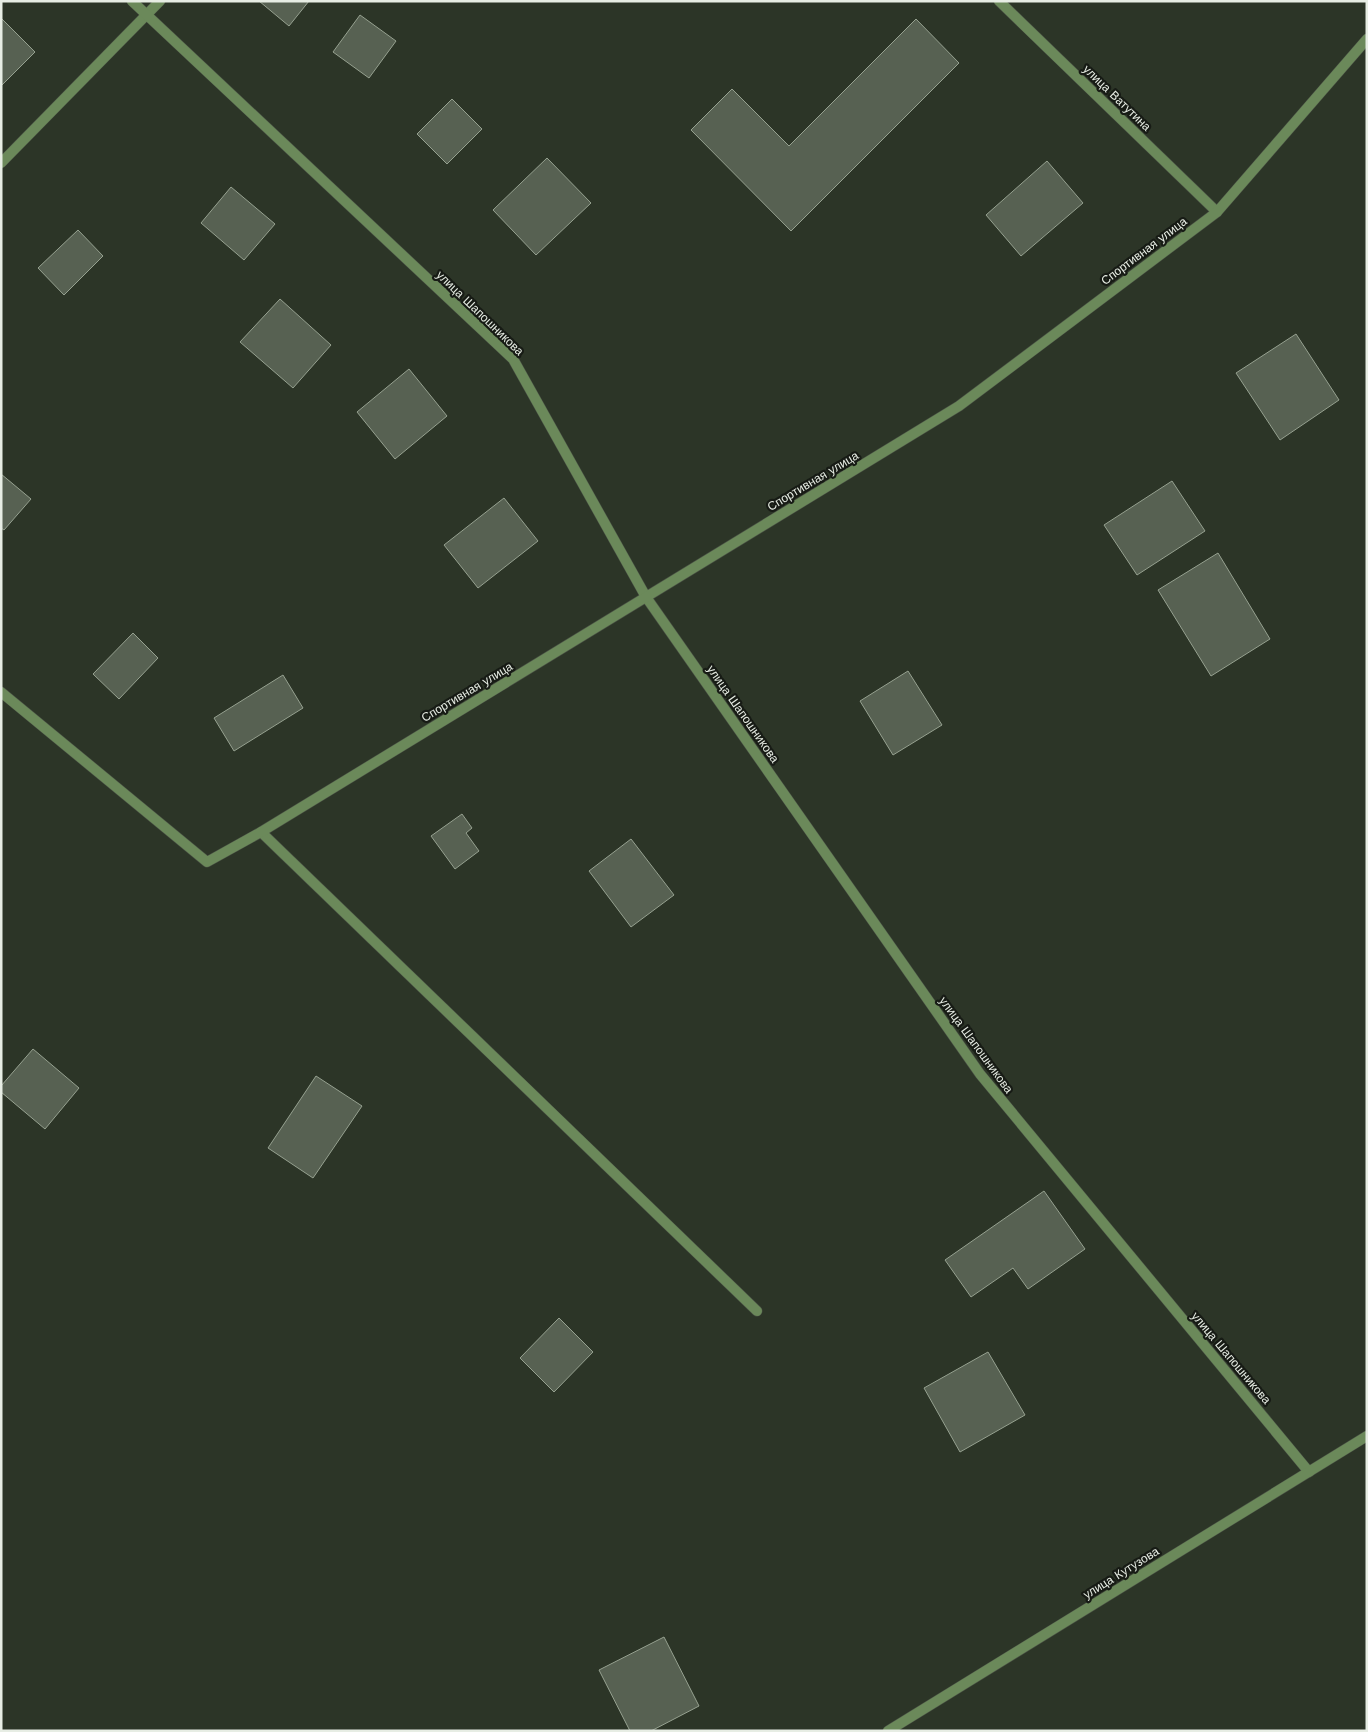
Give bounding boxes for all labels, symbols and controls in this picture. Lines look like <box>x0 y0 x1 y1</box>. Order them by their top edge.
street label: улица Ватутина <box>1080 62 1154 134</box>
street label: Спортивная улица <box>1098 214 1190 288</box>
street label: улица Шапошникова <box>433 268 527 358</box>
street label: Спортивная улица <box>765 448 861 514</box>
street label: Спортивная улица <box>419 659 515 725</box>
street label: улица Шапошникова <box>704 663 782 766</box>
street label: улица Шапошникова <box>936 994 1016 1096</box>
street label: улица Шапошникова <box>1188 1309 1274 1407</box>
street label: улица Кутузова <box>1081 1544 1162 1602</box>

